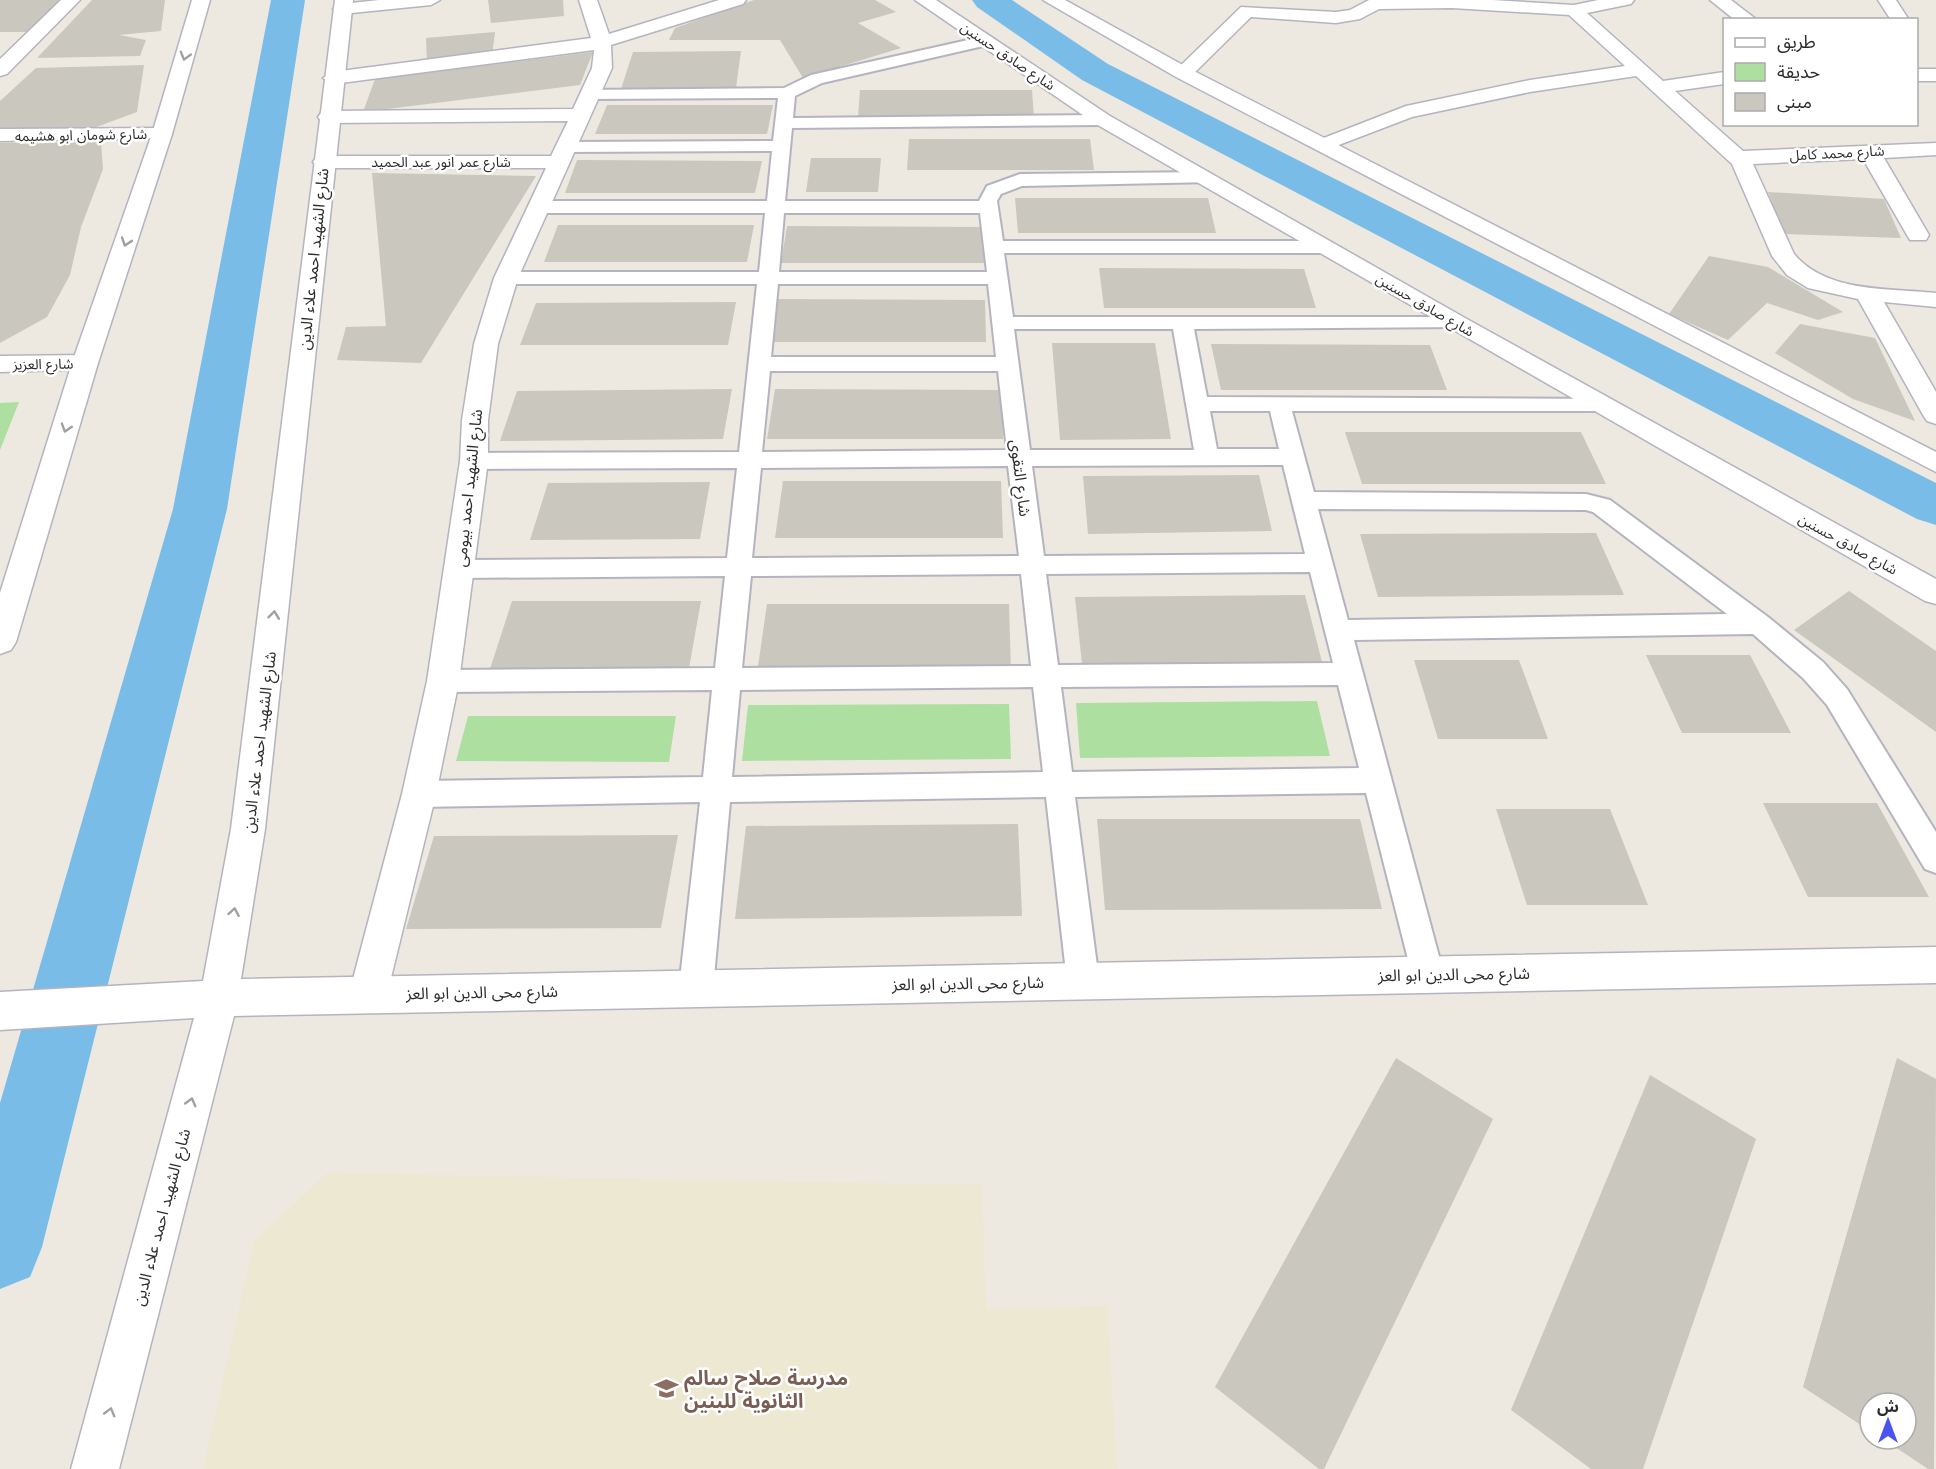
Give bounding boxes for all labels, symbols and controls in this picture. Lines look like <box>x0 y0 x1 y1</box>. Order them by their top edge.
street label: شارع صادق حسنين <box>956 17 1059 96</box>
legend <box>1723 18 1918 126</box>
text: طريق <box>1777 29 1816 55</box>
one-way arrow <box>180 50 192 61</box>
text: حديقة <box>1777 59 1820 85</box>
text: مبنى <box>1777 89 1812 115</box>
street label: شارع شومان ابو هشيمه <box>15 124 147 147</box>
street label: شارع محمد كامل <box>1789 141 1885 166</box>
street label: شارع عمر انور عبد الحميد <box>371 152 511 173</box>
street label: شارع الشهيد احمد علاء الدين <box>293 167 335 351</box>
one-way arrow <box>121 236 133 247</box>
street label: شارع صادق حسنين <box>1372 269 1478 342</box>
street label: شارع العزيز <box>12 353 74 376</box>
street label: شارع الشهيد احمد بيومى <box>449 408 489 568</box>
one-way arrow <box>61 422 73 432</box>
street label: شارع التقوى <box>1003 438 1037 518</box>
street label: شارع صادق حسنين <box>1794 509 1901 580</box>
one-way arrow <box>267 610 280 619</box>
street label: شارع الشهيد احمد علاء الدين <box>237 650 283 834</box>
one-way arrow <box>227 907 240 917</box>
street label: شارع محى الدين ابو العز <box>1377 962 1530 988</box>
street label: شارع محى الدين ابو العز <box>891 971 1044 997</box>
street label: شارع محى الدين ابو العز <box>405 980 558 1006</box>
one-way arrow <box>184 1097 197 1107</box>
street label: شارع الشهيد احمد علاء الدين <box>127 1126 197 1309</box>
place label: مدرسة صلاح سالم الثانوية للبنين <box>684 1364 848 1416</box>
school or university icon: مدرسة صلاح سالم الثانوية للبنين <box>653 1376 679 1402</box>
north arrow <box>1858 1391 1918 1451</box>
text: ش <box>1877 1395 1899 1418</box>
one-way arrow <box>102 1408 115 1418</box>

